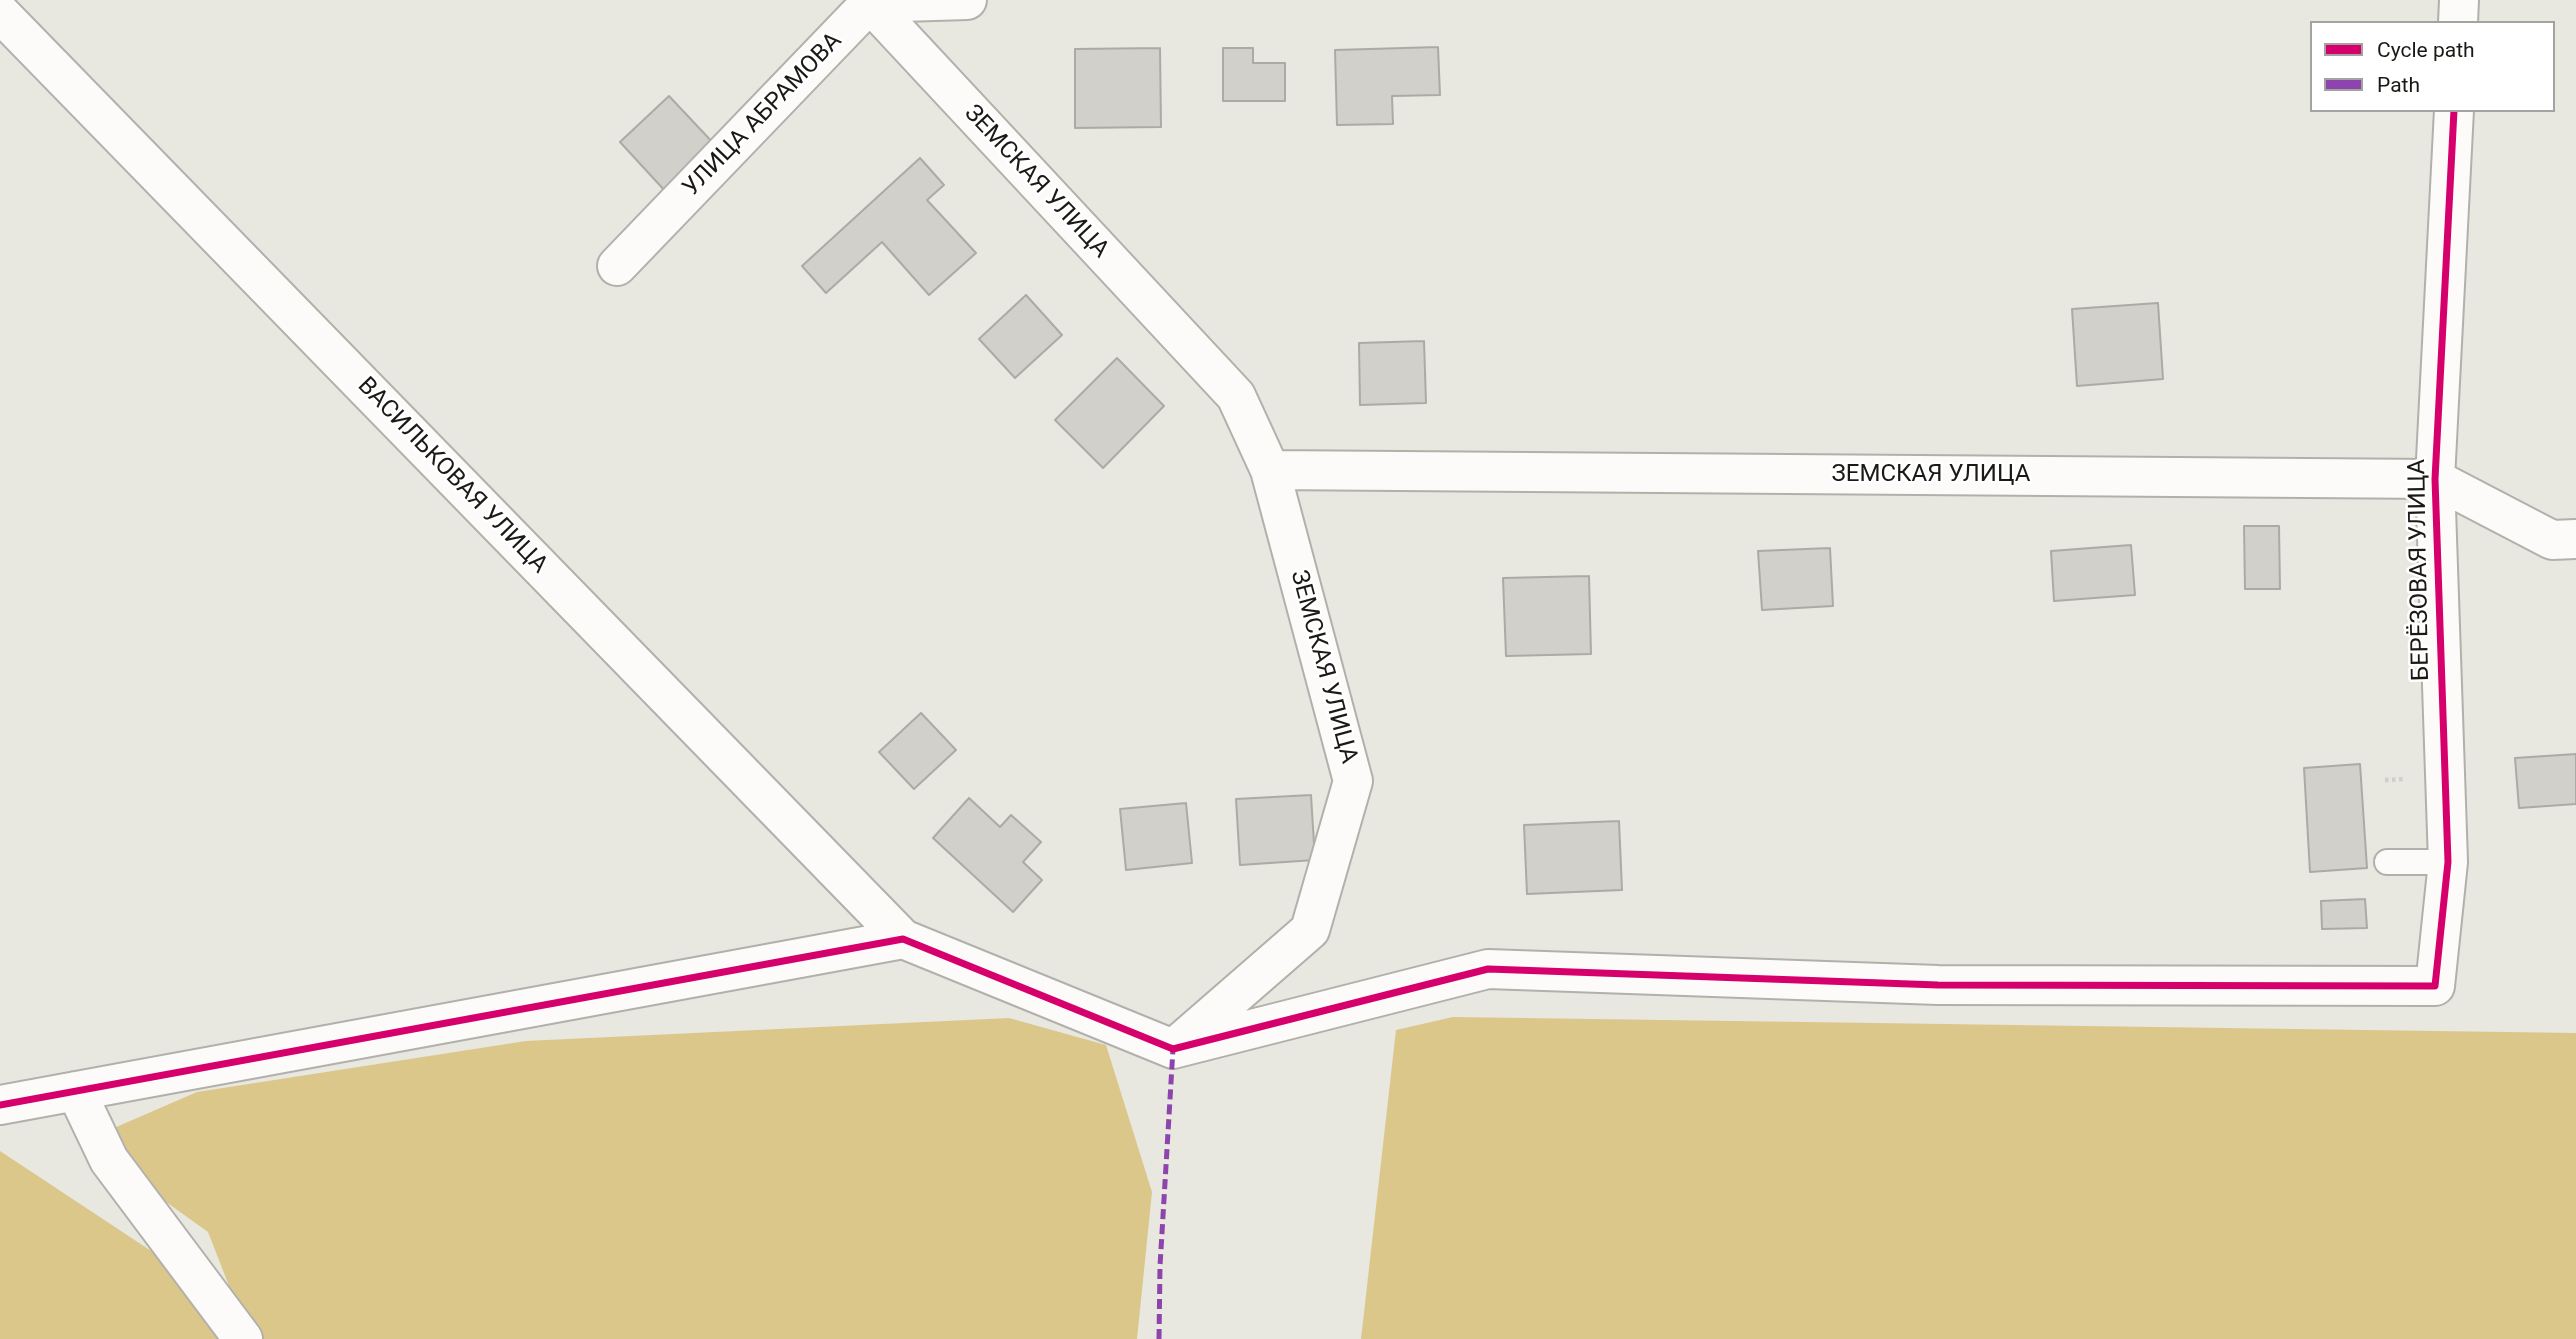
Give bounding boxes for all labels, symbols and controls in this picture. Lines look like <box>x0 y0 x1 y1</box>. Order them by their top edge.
legend <box>2310 21 2555 112</box>
street label: УЛИЦА АБРАМОВА <box>678 27 848 203</box>
text: Cycle path <box>2377 38 2475 62</box>
text: Path <box>2377 73 2420 97</box>
street label: ЗЕМСКАЯ УЛИЦА <box>958 99 1114 265</box>
street label: ВАСИЛЬКОВАЯ УЛИЦА <box>351 372 553 580</box>
street label: БЕРЁЗОВАЯ УЛИЦА <box>2404 459 2436 681</box>
street label: ЗЕМСКАЯ УЛИЦА <box>1832 461 2030 489</box>
street label: ЗЕМСКАЯ УЛИЦА <box>1283 567 1363 767</box>

